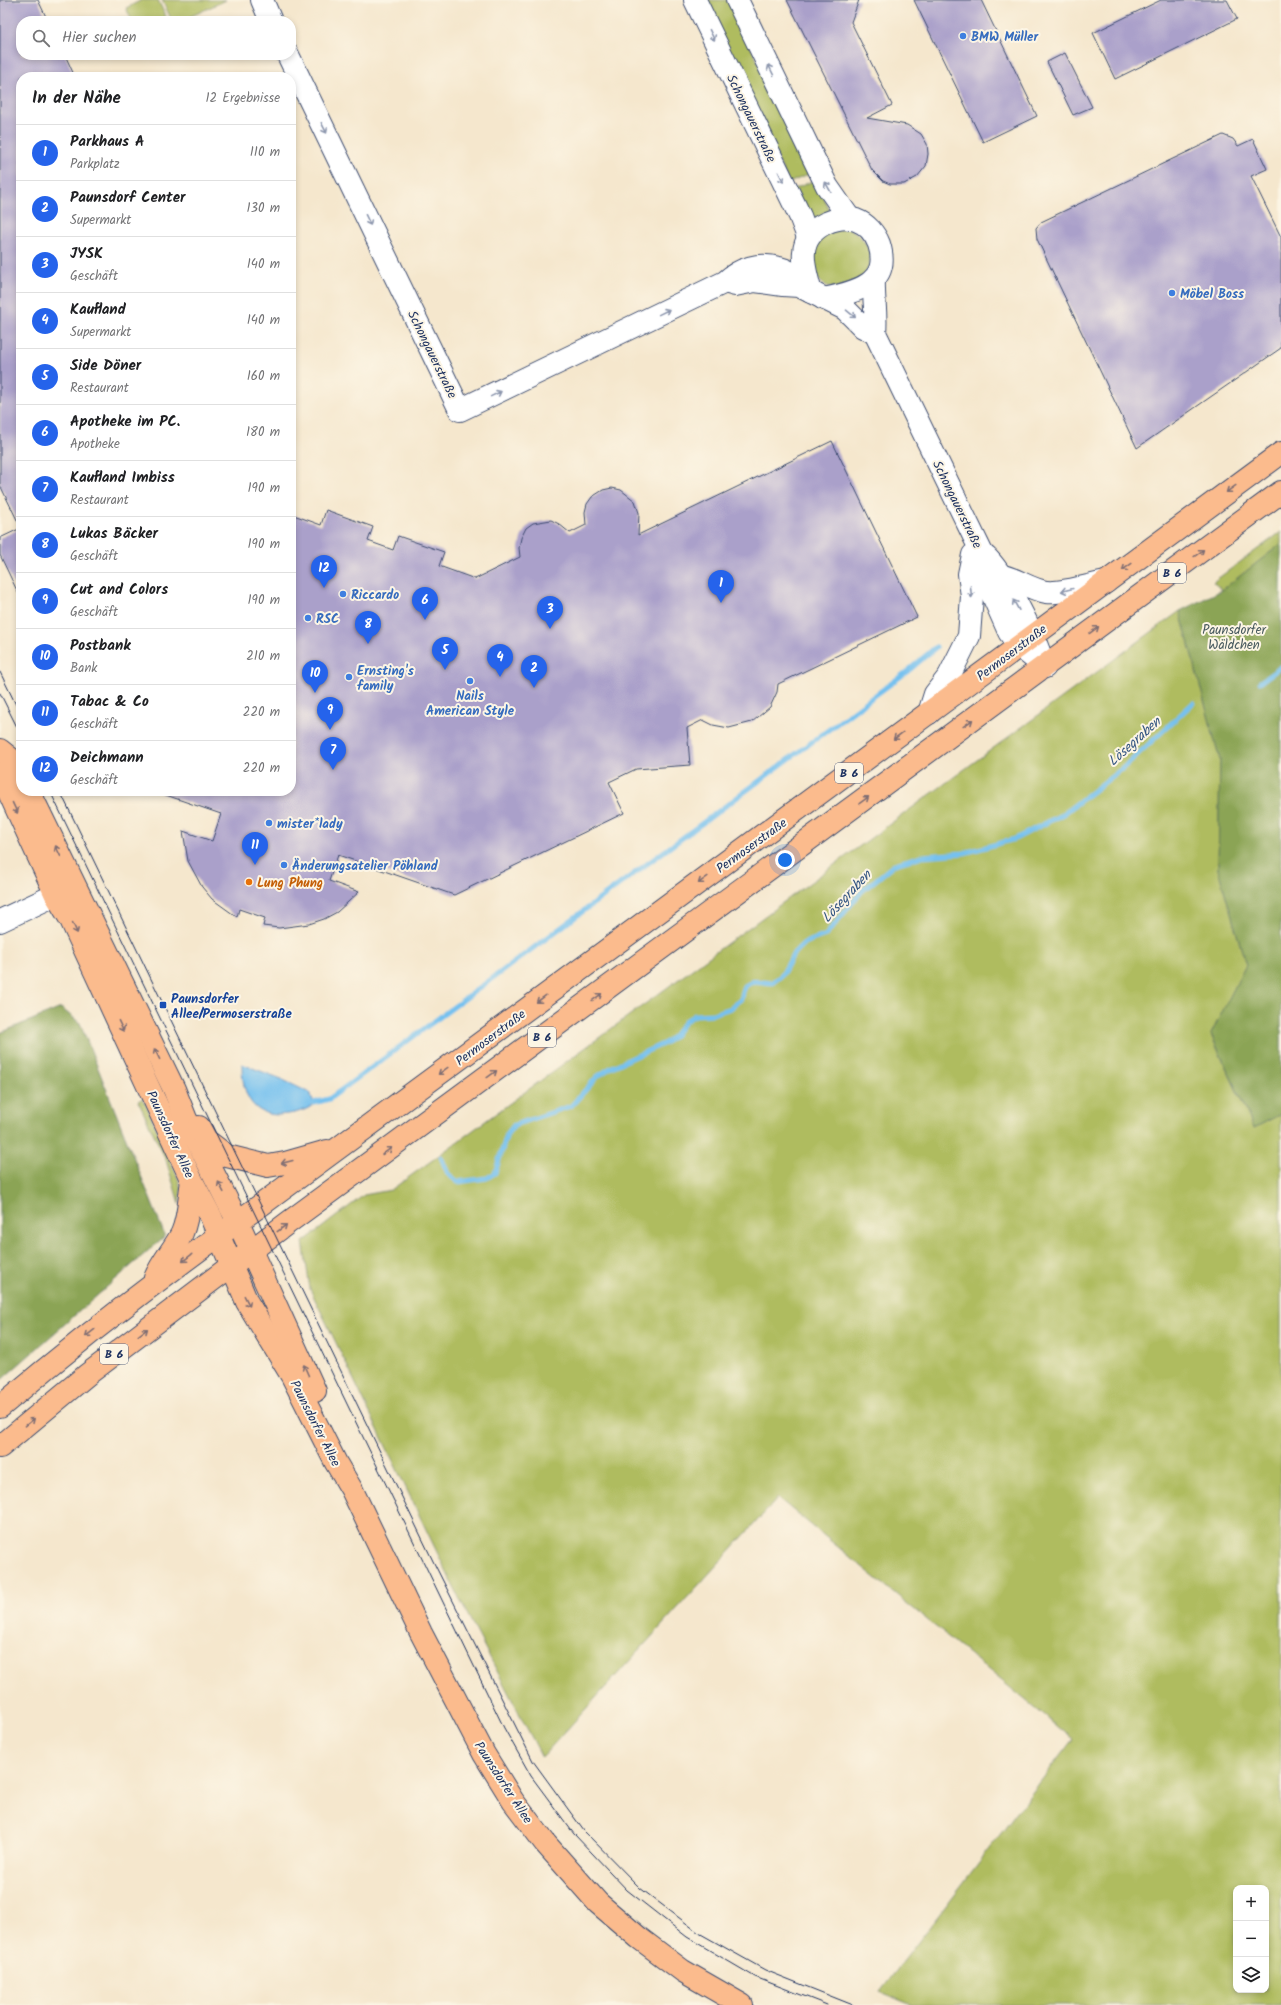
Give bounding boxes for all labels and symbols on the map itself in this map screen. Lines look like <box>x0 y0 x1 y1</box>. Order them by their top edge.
place label: BMW Müller <box>971 27 1039 48</box>
one-way arrow <box>709 29 716 41</box>
marker: BMW Müller <box>958 31 968 41</box>
one-way arrow <box>767 64 774 76</box>
street label: Schongauerstraße <box>720 71 781 166</box>
one-way arrow <box>321 122 328 134</box>
one-way arrow <box>778 171 785 183</box>
one-way arrow <box>824 181 831 193</box>
one-way arrow <box>365 213 372 225</box>
place label: Möbel Boss <box>1180 284 1244 305</box>
marker: Möbel Boss <box>1167 288 1177 298</box>
street label: Schongauerstraße <box>401 307 462 402</box>
one-way arrow <box>657 308 669 315</box>
one-way arrow <box>846 310 856 319</box>
one-way arrow <box>490 390 502 397</box>
street label: Schongauerstraße <box>926 457 987 552</box>
one-way arrow <box>1226 485 1237 494</box>
one-way arrow <box>1193 549 1204 557</box>
pin: 12 <box>311 555 337 588</box>
one-way arrow <box>1121 562 1132 571</box>
road number: B 6 <box>1158 563 1186 583</box>
pin: 1 <box>708 570 734 603</box>
place label: Riccardo <box>351 585 399 606</box>
one-way arrow <box>968 585 975 598</box>
one-way arrow <box>1061 586 1074 594</box>
pin: 6 <box>412 587 438 620</box>
marker: Riccardo <box>338 589 348 599</box>
pin: 3 <box>537 596 563 629</box>
one-way arrow <box>1012 599 1020 611</box>
place label: RSC <box>316 609 339 630</box>
pin: 8 <box>355 611 381 644</box>
marker: RSC <box>303 613 313 623</box>
street label: Permoserstraße <box>972 620 1052 687</box>
park label: Paunsdorfer Wäldchen <box>1202 620 1266 656</box>
one-way arrow <box>1089 626 1100 634</box>
pin: 5 <box>432 637 458 670</box>
pin: 4 <box>487 644 513 677</box>
pin: 2 <box>521 655 547 688</box>
pin: 10 <box>302 660 328 693</box>
place label: Ernsting's family <box>357 661 414 697</box>
marker: Ernsting's family <box>344 672 354 682</box>
marker: Nails American Style <box>465 676 475 686</box>
place label: Nails American Style <box>426 686 515 722</box>
pin: 9 <box>317 697 343 730</box>
water label: Lösegraben <box>1103 711 1167 772</box>
one-way arrow <box>963 719 974 727</box>
one-way arrow <box>892 732 903 741</box>
pin: 7 <box>320 737 346 770</box>
road number: B 6 <box>835 763 863 783</box>
one-way arrow <box>858 796 869 804</box>
one-way arrow <box>12 802 19 814</box>
street label: Permoserstraße <box>712 813 792 879</box>
place label: mister*lady <box>277 814 343 835</box>
marker: mister*lady <box>264 818 274 828</box>
pin: 11 <box>242 832 268 865</box>
one-way arrow <box>54 845 61 857</box>
your location <box>775 850 795 870</box>
place label: Änderungsatelier Pöhland <box>292 856 439 877</box>
marker: Änderungsatelier Pöhland <box>279 860 289 870</box>
water label: Lösegraben <box>816 864 878 928</box>
place label: Lung Phung <box>257 873 323 894</box>
one-way arrow <box>697 876 708 885</box>
marker: Lung Phung <box>244 877 254 887</box>
one-way arrow <box>72 922 80 934</box>
place label: Paunsdorfer Allee/Permoserstraße <box>171 989 292 1025</box>
one-way arrow <box>591 993 602 1001</box>
one-way arrow <box>536 994 547 1003</box>
marker: Paunsdorfer Allee/Permoserstraße <box>158 1000 168 1010</box>
street label: Permoserstraße <box>451 1005 531 1072</box>
one-way arrow <box>118 1019 125 1031</box>
road number: B 6 <box>528 1027 556 1047</box>
one-way arrow <box>153 1048 160 1060</box>
one-way arrow <box>438 1067 449 1076</box>
one-way arrow <box>486 1070 497 1078</box>
street label: Paunsdorfer Allee <box>140 1087 199 1182</box>
one-way arrow <box>381 1146 392 1155</box>
one-way arrow <box>280 1159 293 1166</box>
one-way arrow <box>217 1181 224 1193</box>
one-way arrow <box>277 1223 288 1232</box>
one-way arrow <box>181 1254 192 1262</box>
one-way arrow <box>244 1295 251 1307</box>
one-way arrow <box>137 1328 148 1337</box>
one-way arrow <box>84 1329 95 1337</box>
road number: B 6 <box>100 1344 128 1364</box>
one-way arrow <box>301 1364 309 1376</box>
street label: Paunsdorfer Allee <box>284 1377 346 1471</box>
one-way arrow <box>25 1418 35 1427</box>
street label: Paunsdorfer Allee <box>468 1737 537 1828</box>

